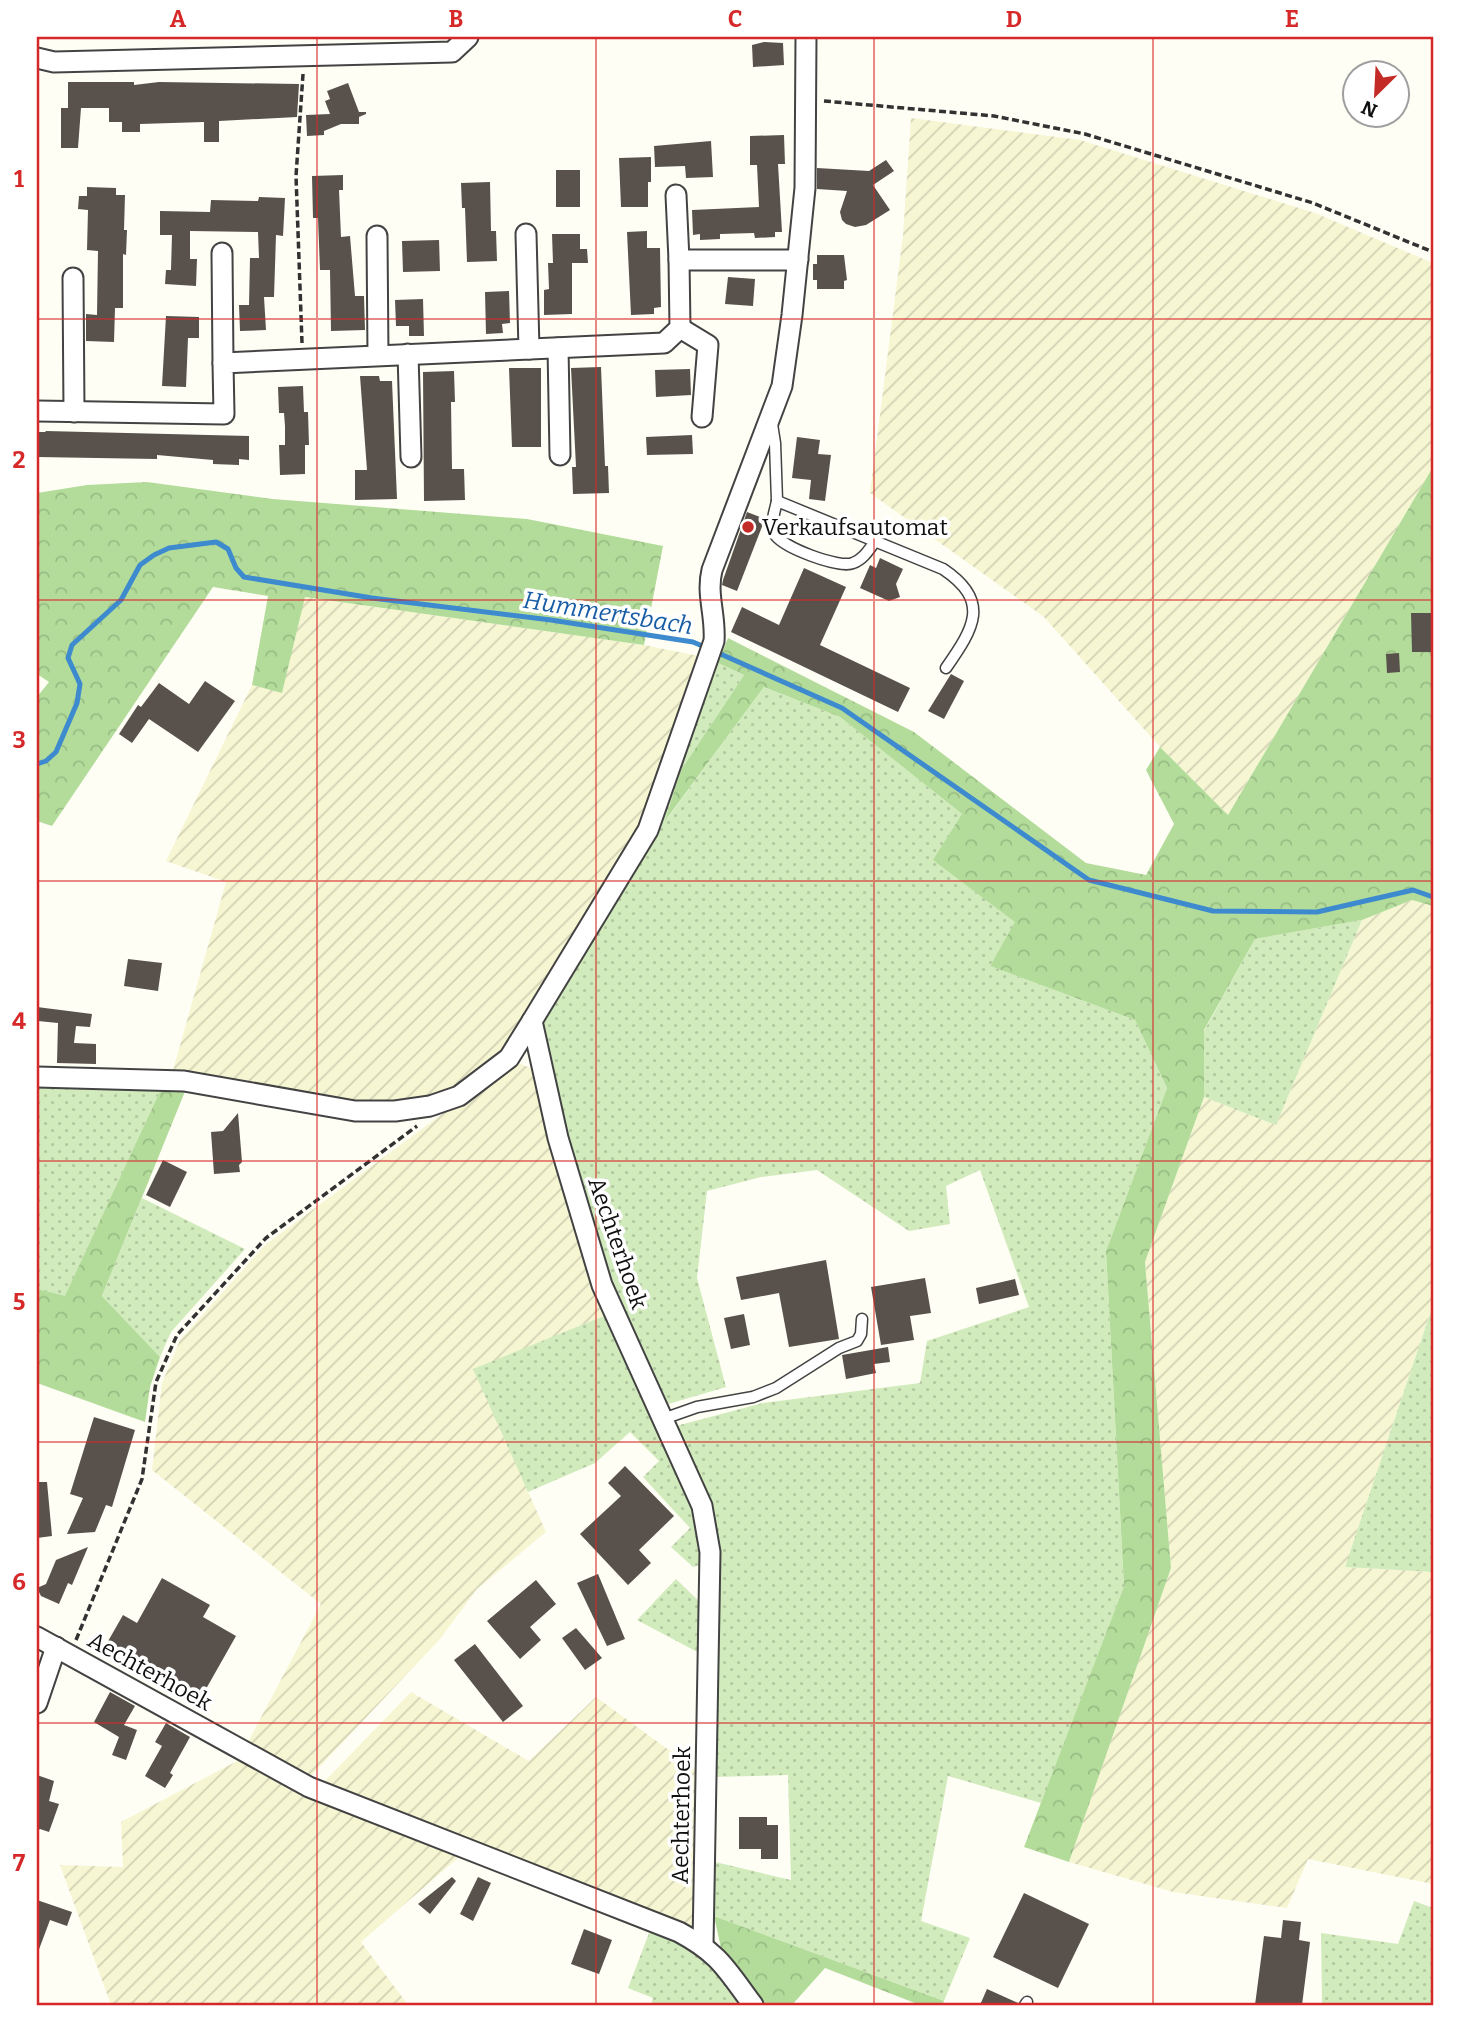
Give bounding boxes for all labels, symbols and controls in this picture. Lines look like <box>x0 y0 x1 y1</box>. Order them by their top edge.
text: A <box>170 5 187 33</box>
text: B <box>449 5 463 33</box>
text: C <box>728 5 742 33</box>
text: D <box>1006 5 1022 33</box>
text: E <box>1285 5 1299 33</box>
north arrow <box>1340 60 1410 130</box>
text: N <box>1358 95 1381 123</box>
text: 1 <box>14 165 24 193</box>
text: 2 <box>13 446 26 474</box>
place label: Verkaufsautomat <box>762 513 948 541</box>
marker: Verkaufsautomat <box>740 519 756 535</box>
water label: Hummertsbach <box>521 586 695 640</box>
text: 3 <box>12 726 26 754</box>
text: 4 <box>12 1007 26 1035</box>
street label: Aechterhoek <box>582 1173 654 1313</box>
text: 5 <box>13 1288 25 1316</box>
text: 6 <box>12 1568 26 1596</box>
street label: Aechterhoek <box>83 1625 217 1717</box>
street label: Aechterhoek <box>666 1746 696 1884</box>
text: 7 <box>13 1849 26 1877</box>

